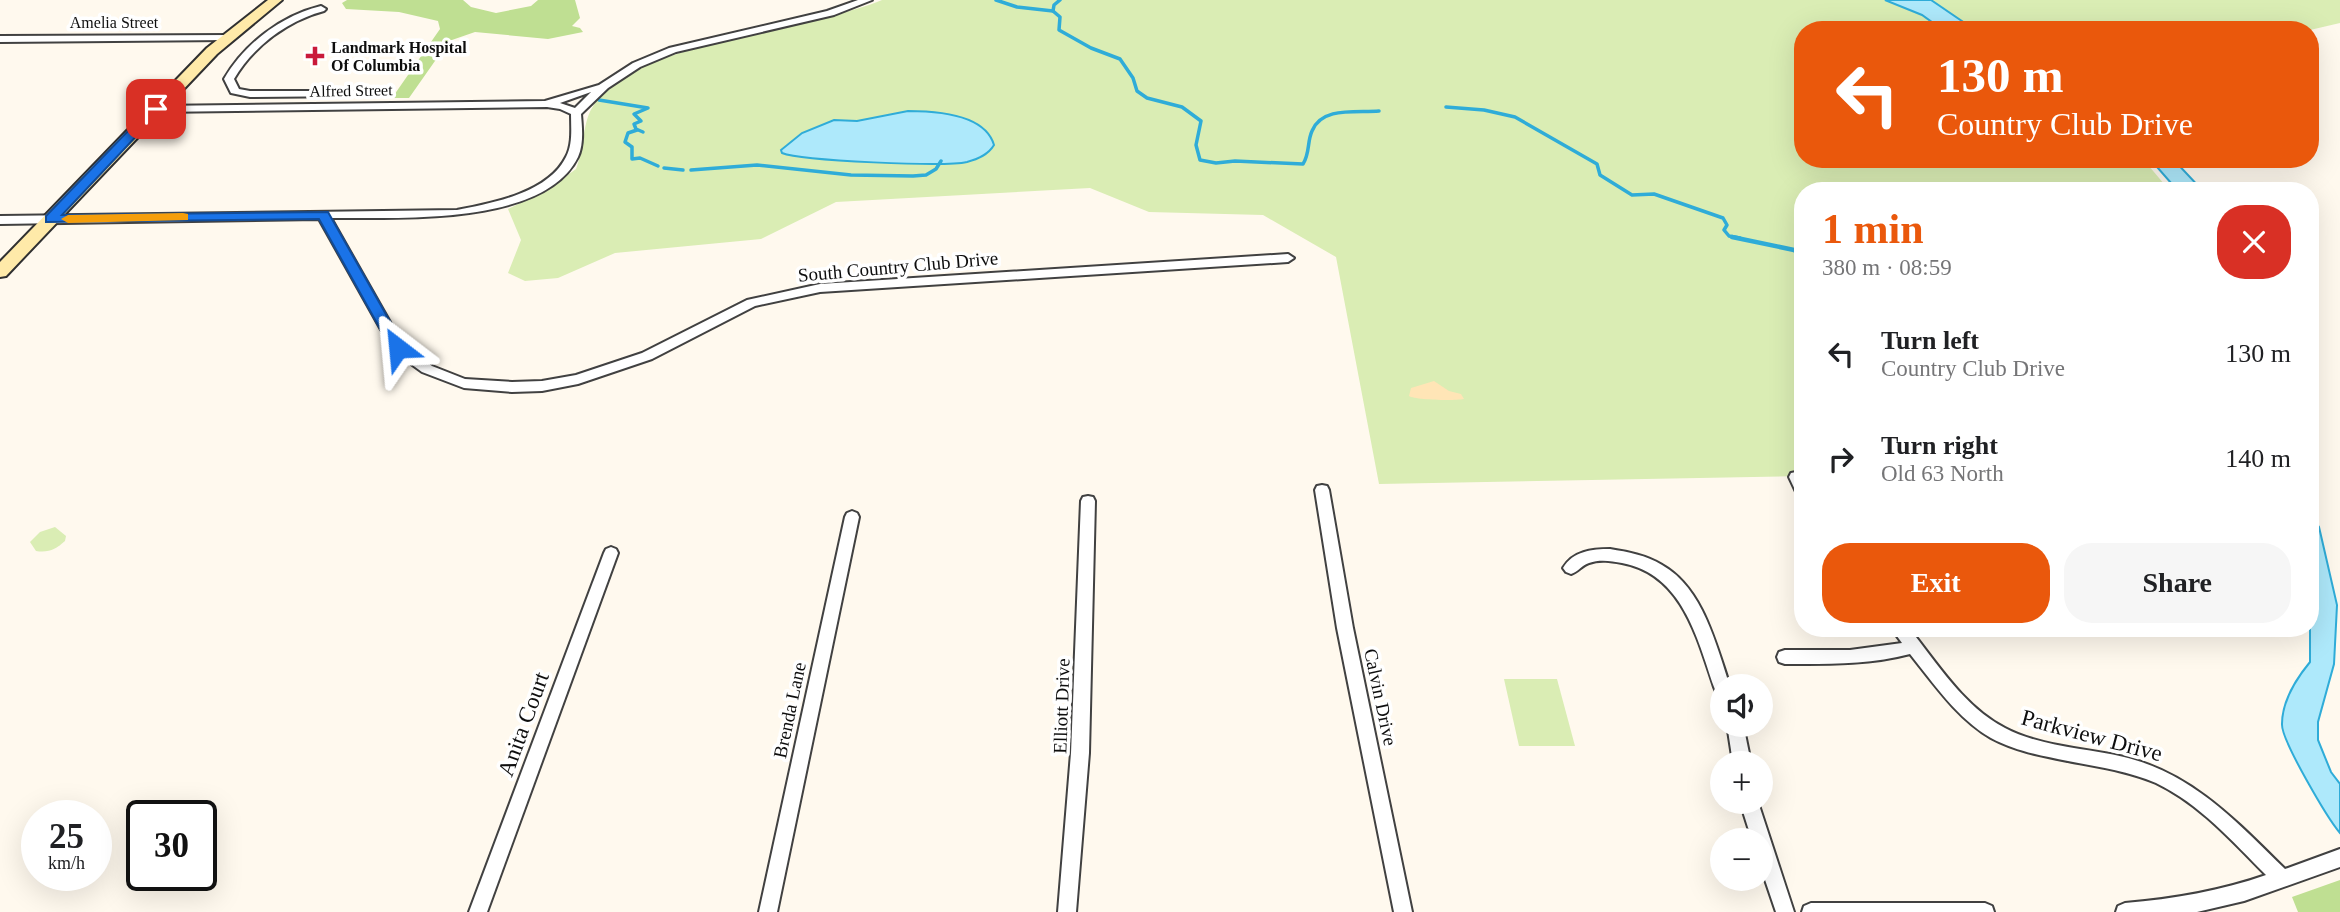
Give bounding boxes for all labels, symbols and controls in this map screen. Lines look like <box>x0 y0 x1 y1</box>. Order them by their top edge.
street label: Amelia Street <box>70 14 159 31</box>
place label: Landmark Hospital Of Columbia <box>331 39 467 74</box>
marker: Landmark Hospital Of Columbia <box>305 46 325 66</box>
text: 130 m <box>1937 48 2064 103</box>
icon: left <box>1822 49 1913 140</box>
pin <box>126 79 186 139</box>
street label: Alfred Street <box>309 81 393 100</box>
icon: arrive <box>137 90 175 128</box>
text: Country Club Drive <box>1937 106 2193 142</box>
button: close <box>2217 205 2291 279</box>
text: 1 min <box>1822 206 1924 252</box>
street label: South Country Club Drive <box>797 247 999 286</box>
text: 380 m · 08:59 <box>1822 255 1952 280</box>
position arrow <box>361 311 435 385</box>
text: Turn left <box>1881 326 1979 355</box>
icon: left <box>1822 335 1860 373</box>
text: 130 m <box>2225 339 2291 368</box>
text: Country Club Drive <box>1881 356 2065 381</box>
text: Turn right <box>1881 431 1998 460</box>
icon: right <box>1822 440 1860 478</box>
text: 140 m <box>2225 444 2291 473</box>
text: Old 63 North <box>1881 461 2004 486</box>
button: Exit <box>1822 543 2050 623</box>
button: Share <box>2064 543 2291 623</box>
street label: Calvin Drive <box>1360 647 1401 748</box>
street label: Elliott Drive <box>1049 658 1074 754</box>
street label: Brenda Lane <box>769 660 810 760</box>
street label: Anita Court <box>493 668 554 780</box>
map controls <box>1710 674 1773 891</box>
button: sound <box>1710 674 1773 737</box>
street label: Parkview Drive <box>2019 705 2165 766</box>
button: + <box>1710 751 1773 814</box>
speed limit sign: 30 <box>126 800 217 891</box>
text: 25 <box>49 817 84 856</box>
button: − <box>1710 828 1773 891</box>
text: km/h <box>48 853 85 873</box>

